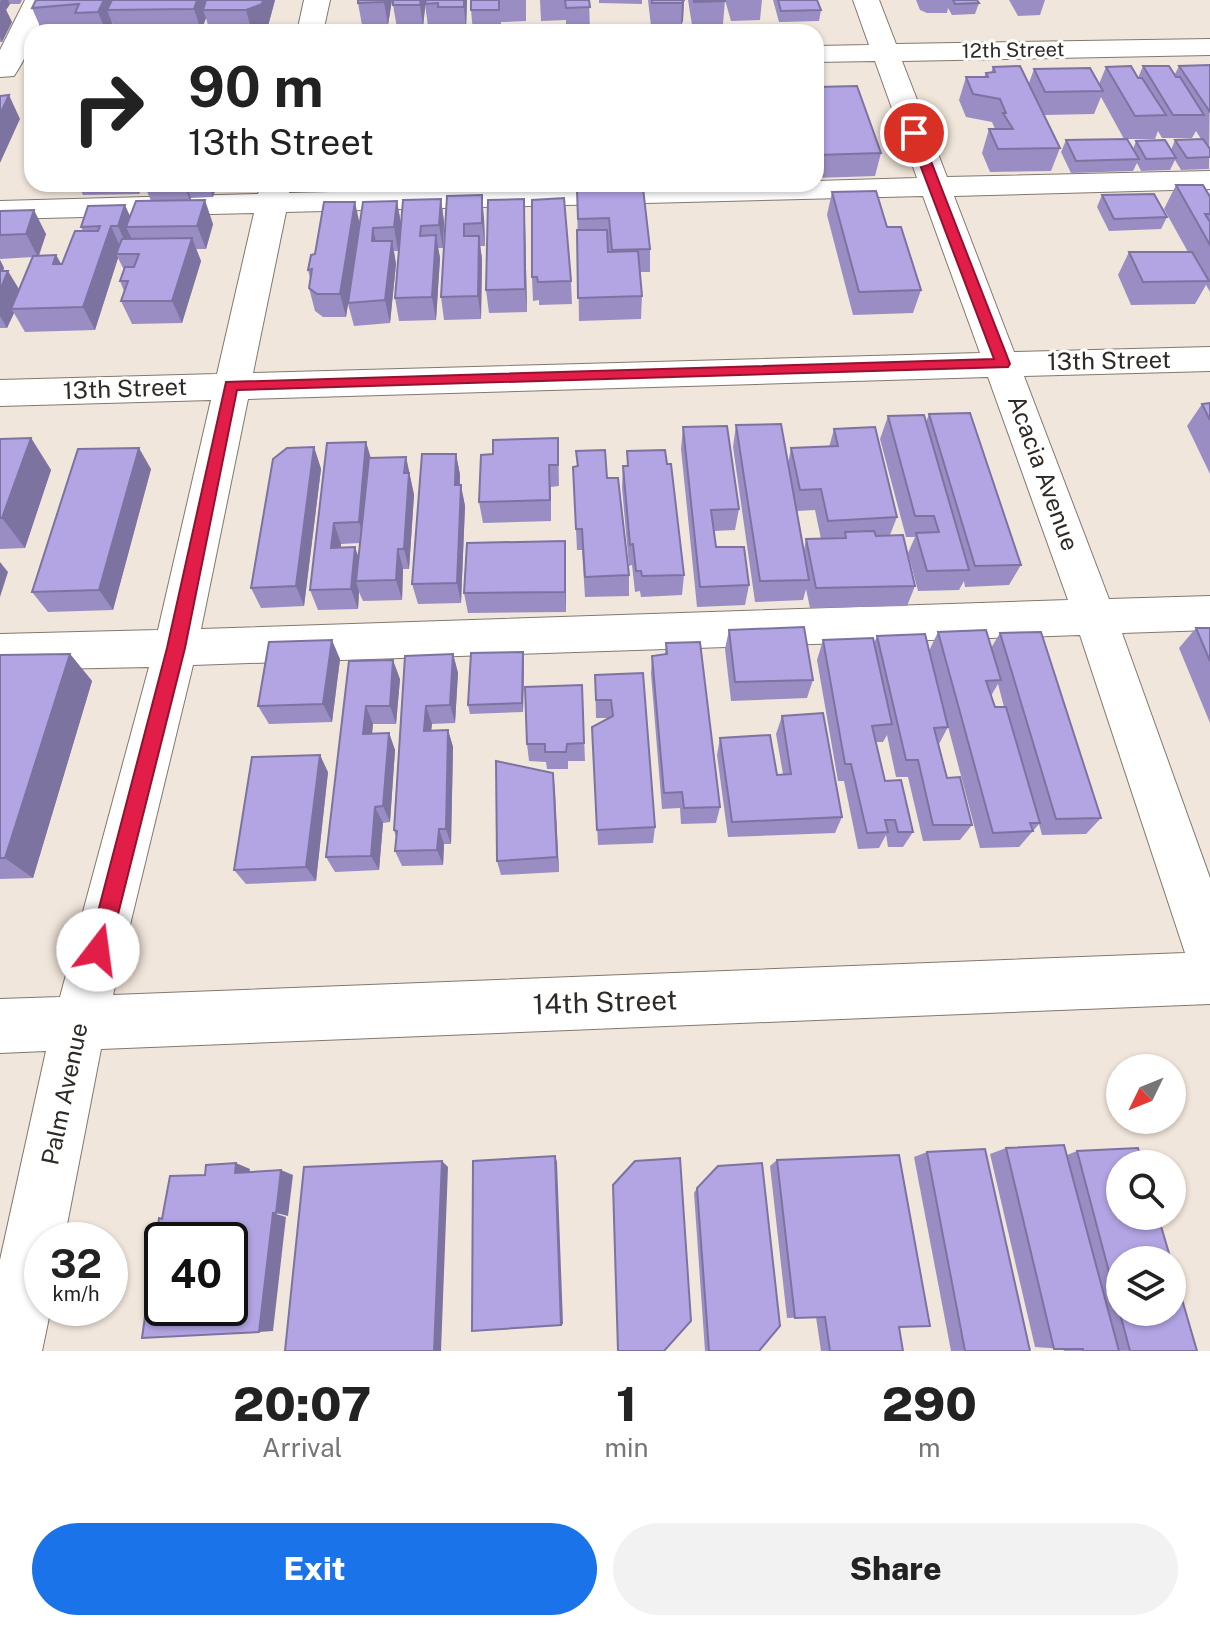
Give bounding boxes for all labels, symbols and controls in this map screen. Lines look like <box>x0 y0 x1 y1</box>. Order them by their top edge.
street label: 12th Street <box>961 37 1065 63</box>
text: 90 m <box>188 54 324 120</box>
icon: right <box>56 56 160 160</box>
pin <box>880 99 948 167</box>
icon: arrive <box>892 111 936 155</box>
text: 13th Street <box>188 121 374 163</box>
street label: 13th Street <box>1047 345 1171 375</box>
street label: 13th Street <box>63 372 187 404</box>
street label: Acacia Avenue <box>1003 391 1085 554</box>
position arrow <box>56 908 140 992</box>
street label: 14th Street <box>532 982 678 1021</box>
street label: Palm Avenue <box>35 1020 93 1167</box>
north arrow <box>1106 1054 1186 1134</box>
map controls <box>1106 1054 1186 1326</box>
button: search <box>1106 1150 1186 1230</box>
speed limit sign: 40 <box>144 1222 248 1326</box>
text: 32 <box>50 1240 102 1287</box>
button: layers <box>1106 1246 1186 1326</box>
text: km/h <box>52 1282 100 1306</box>
text: 20:07 <box>233 1375 371 1432</box>
text: 1 <box>616 1375 637 1432</box>
text: 290 <box>882 1375 977 1432</box>
text: Arrival <box>262 1432 342 1463</box>
text: min <box>605 1432 649 1463</box>
text: m <box>918 1432 941 1463</box>
button: Exit <box>32 1523 597 1615</box>
button: Share <box>613 1523 1178 1615</box>

